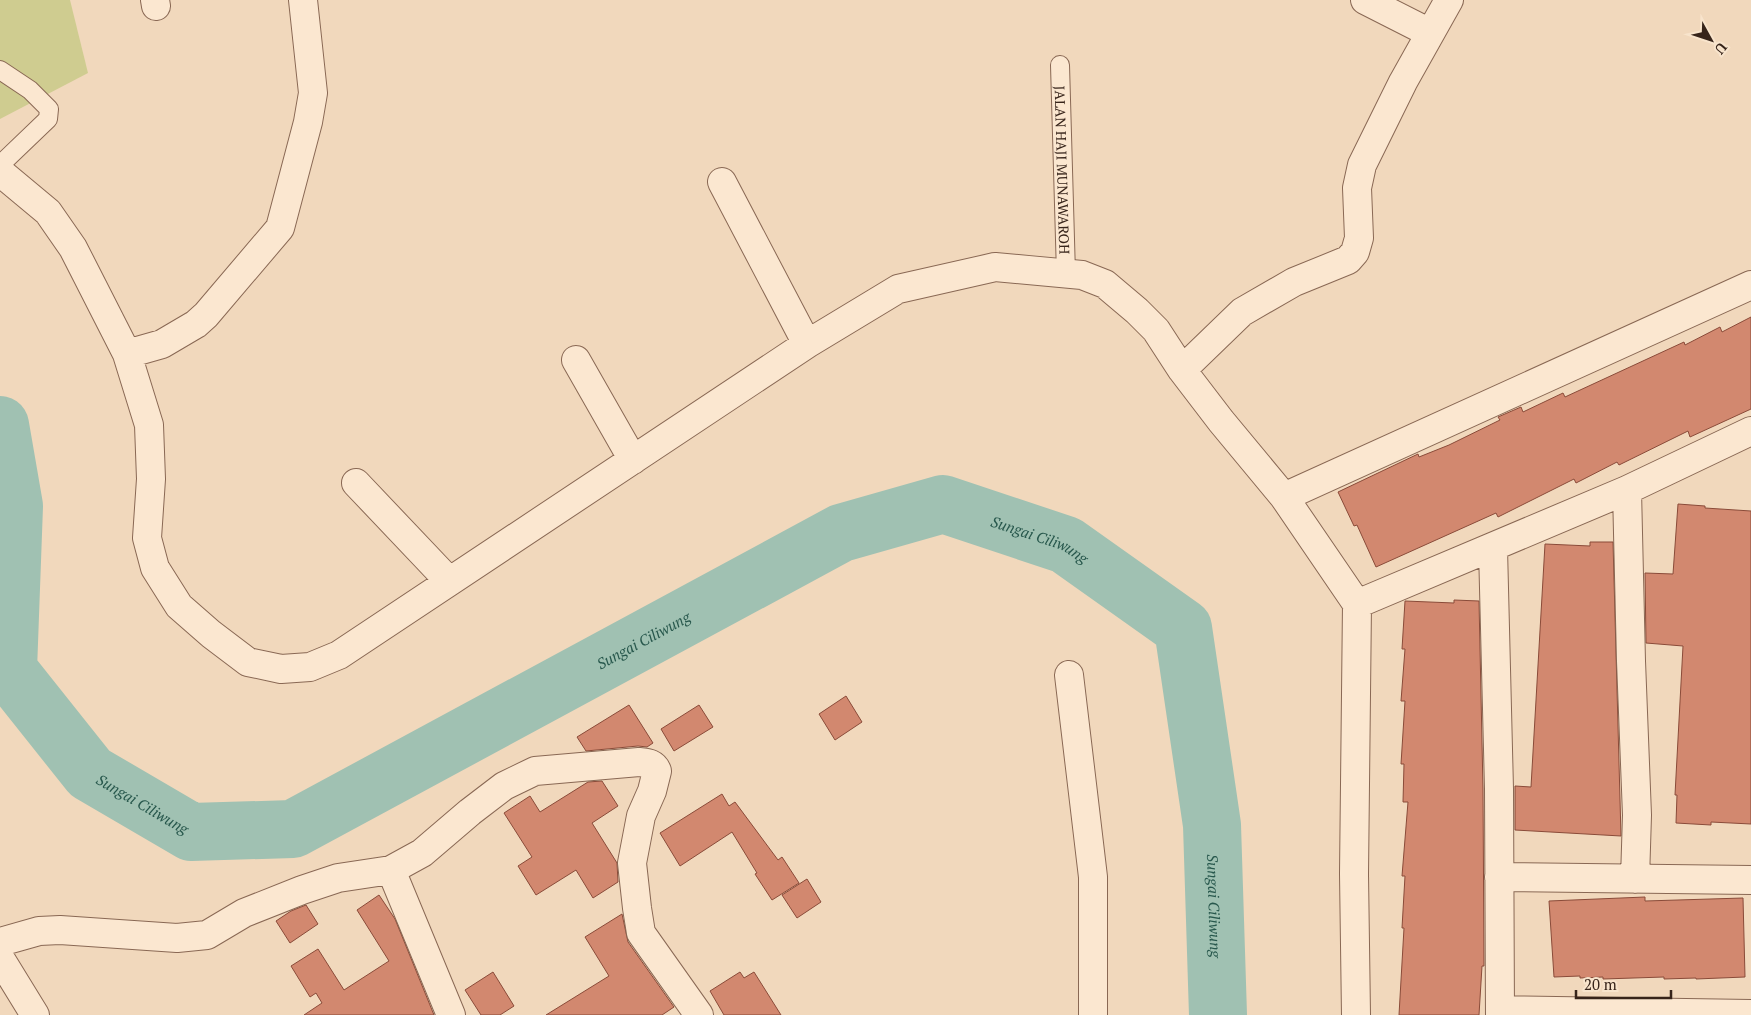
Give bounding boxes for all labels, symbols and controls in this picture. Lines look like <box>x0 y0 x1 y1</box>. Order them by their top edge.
north arrow <box>1686 15 1736 65</box>
text: U <box>1711 39 1732 59</box>
street label: JALAN HAJI MUNAWAROH <box>1051 85 1075 255</box>
water label: Sungai Ciliwung <box>989 511 1094 569</box>
water label: Sungai Ciliwung <box>593 606 695 673</box>
water label: Sungai Ciliwung <box>93 769 194 839</box>
water label: Sungai Ciliwung <box>1203 854 1226 960</box>
scale bar <box>1576 968 1671 1000</box>
text: 20 m <box>1584 974 1617 994</box>

